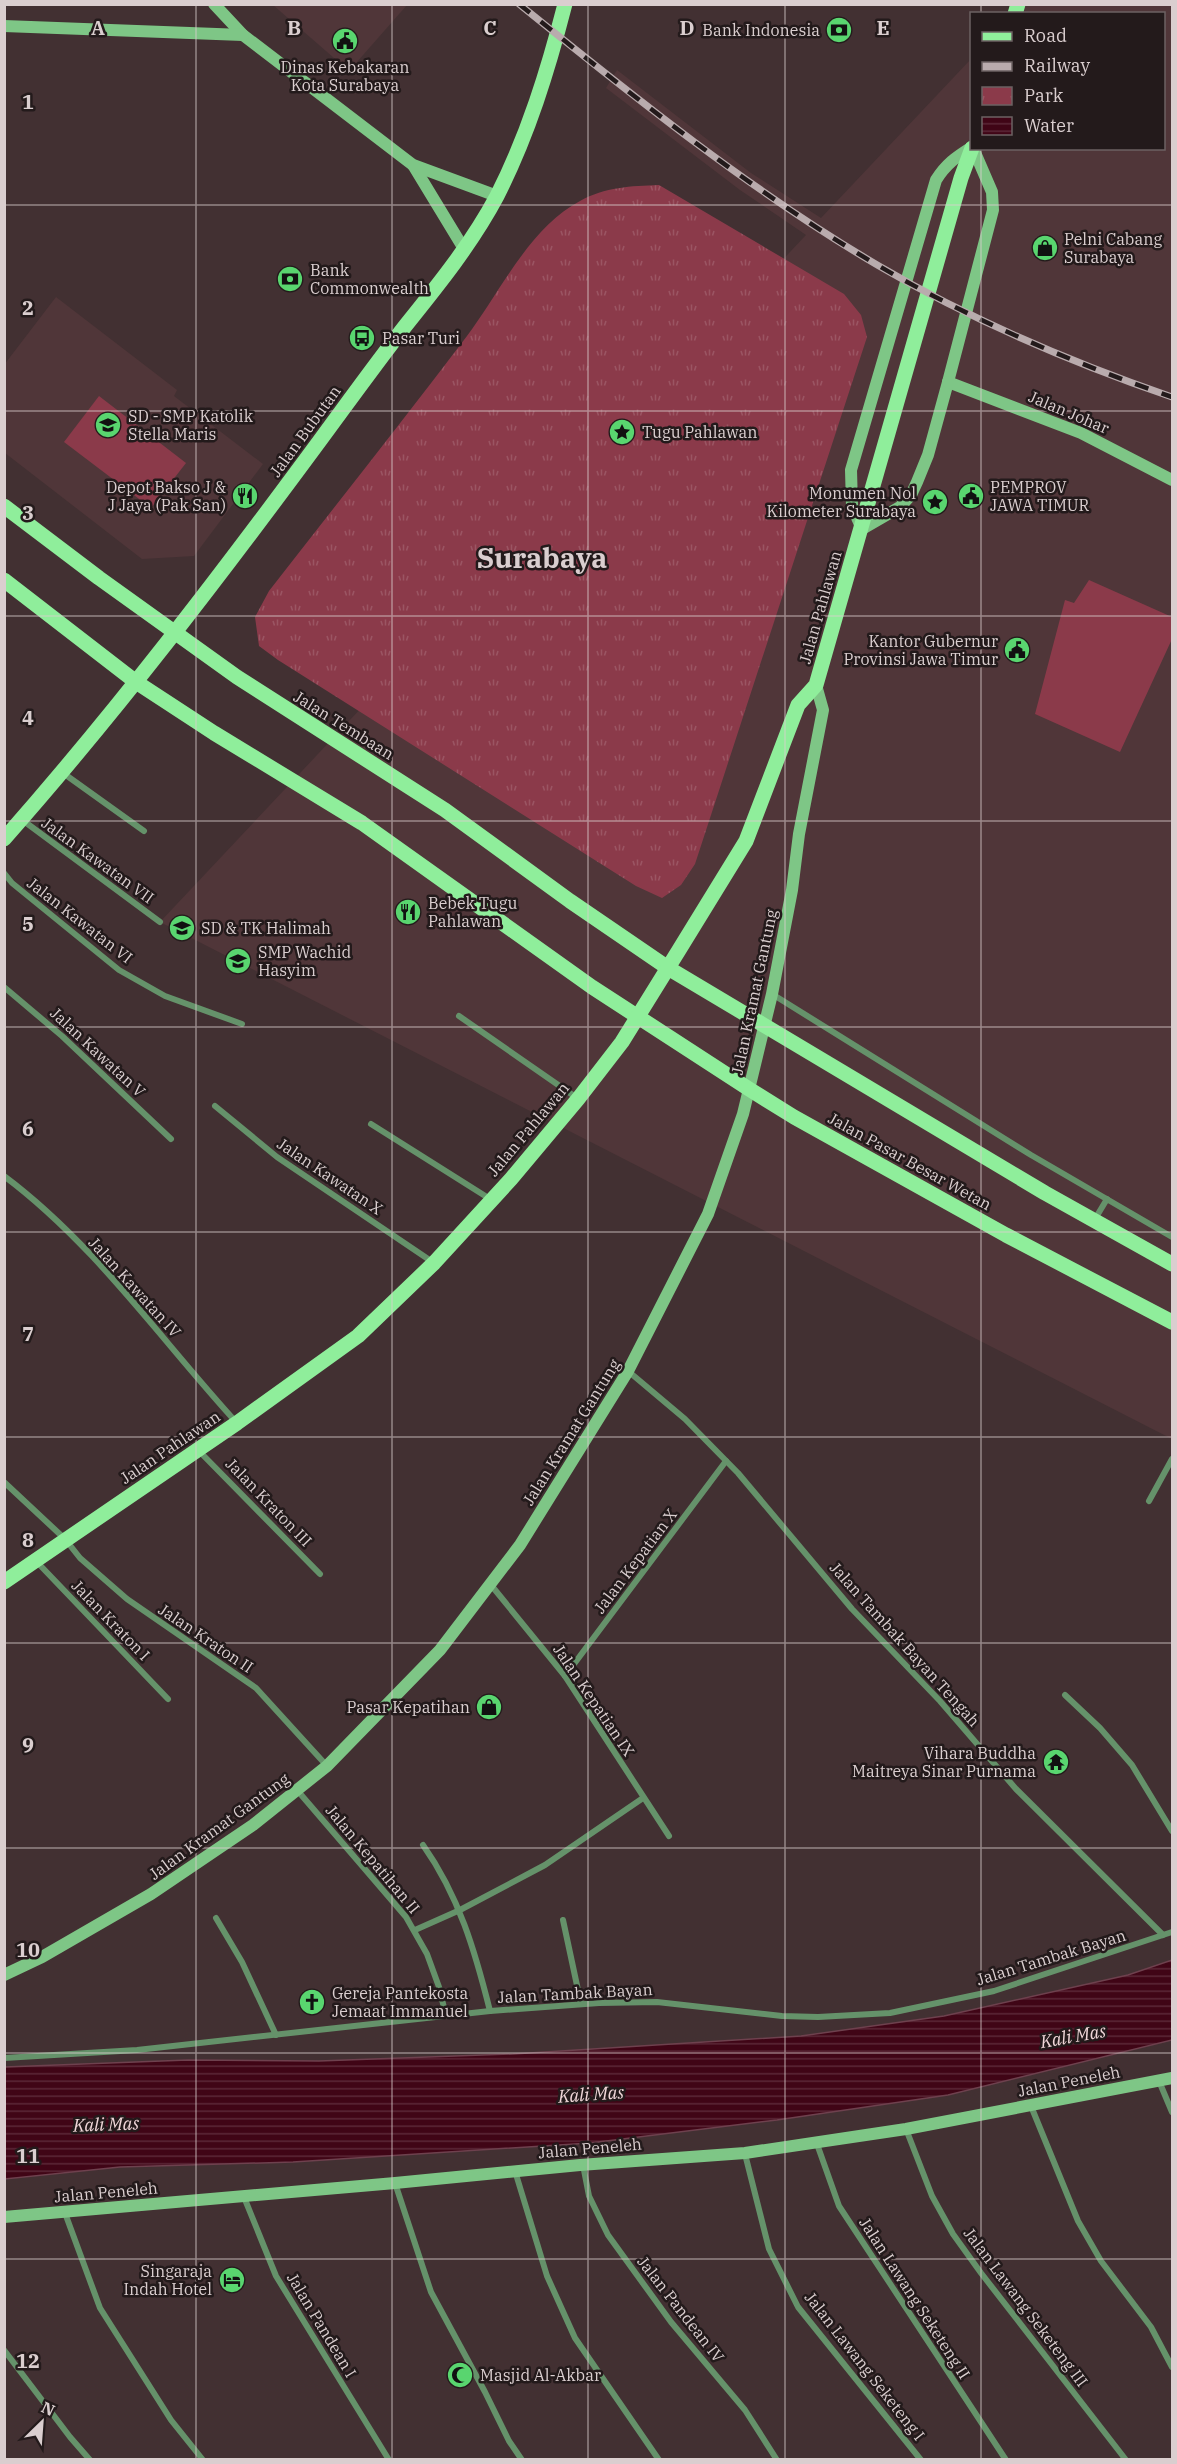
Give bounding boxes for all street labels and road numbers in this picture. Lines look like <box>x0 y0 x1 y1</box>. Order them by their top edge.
street label: Jalan Bubutan <box>265 381 345 481</box>
street label: Jalan Johar <box>1026 386 1112 438</box>
street label: Jalan Pahlawan <box>794 548 846 666</box>
street label: Jalan Tembaan <box>290 686 398 764</box>
street label: Jalan Kawatan VII <box>38 813 158 907</box>
street label: Jalan Kawatan VI <box>23 873 137 967</box>
street label: Jalan Kramat Gantung <box>727 907 781 1077</box>
street label: Jalan Kawatan V <box>46 1003 150 1101</box>
street label: Jalan Pahlawan <box>483 1078 573 1180</box>
street label: Jalan Pasar Besar Wetan <box>825 1108 995 1214</box>
street label: Jalan Kawatan X <box>273 1133 387 1219</box>
street label: Jalan Kawatan IV <box>85 1233 186 1342</box>
street label: Jalan Kramat Gantung <box>518 1355 624 1509</box>
street label: Jalan Pahlawan <box>116 1406 224 1488</box>
street label: Jalan Kraton III <box>222 1454 316 1550</box>
street label: Jalan Kepatian X <box>589 1505 681 1617</box>
street label: Jalan Tambak Bayan Tengah <box>826 1557 984 1731</box>
street label: Jalan Kraton I <box>68 1576 154 1664</box>
street label: Jalan Kraton II <box>155 1599 257 1677</box>
street label: Jalan Kepatian IX <box>549 1640 639 1760</box>
street label: Jalan Kramat Gantung <box>145 1768 293 1884</box>
street label: Jalan Kepatihan II <box>322 1801 424 1917</box>
street label: Jalan Tambak Bayan <box>974 1925 1128 1989</box>
street label: Jalan Tambak Bayan <box>497 1979 653 2007</box>
street label: Jalan Peneleh <box>1016 2061 1122 2101</box>
street label: Jalan Peneleh <box>537 2134 643 2162</box>
street label: Jalan Peneleh <box>53 2178 159 2206</box>
street label: Jalan Lawang Seketeng II <box>856 2214 974 2382</box>
street label: Jalan Lawang Seketeng III <box>960 2223 1092 2391</box>
street label: Jalan Pandean IV <box>633 2252 729 2366</box>
street label: Jalan Pandean I <box>283 2269 361 2381</box>
street label: Jalan Lawang Seketeng I <box>801 2288 929 2444</box>

